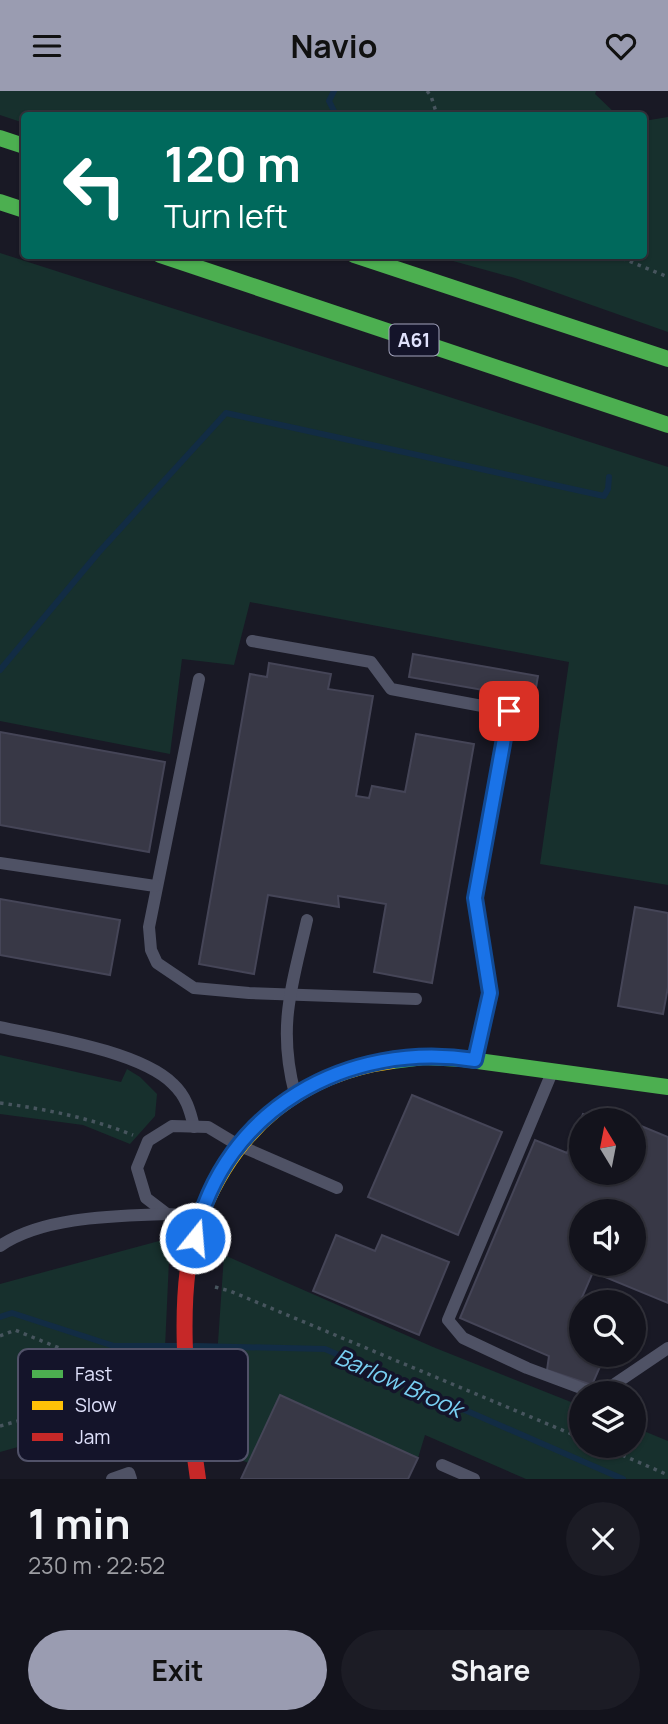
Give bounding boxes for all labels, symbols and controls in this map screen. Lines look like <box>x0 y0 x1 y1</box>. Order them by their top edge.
text: Navio <box>290 24 378 68</box>
icon: menu <box>28 27 66 65</box>
icon: heart <box>602 27 640 65</box>
text: 120 m <box>164 130 301 197</box>
icon: left <box>49 140 140 231</box>
text: Turn left <box>164 194 288 238</box>
road number: A61 <box>390 324 438 355</box>
pin <box>479 681 539 741</box>
icon: arrive <box>490 692 528 730</box>
north arrow <box>569 1108 646 1185</box>
map controls <box>569 1108 646 1458</box>
button: sound <box>569 1199 646 1276</box>
position arrow <box>158 1201 232 1275</box>
button: search <box>569 1290 646 1367</box>
water label: Barlow Brook <box>330 1340 471 1426</box>
legend <box>18 1349 248 1461</box>
text: Fast <box>75 1361 112 1387</box>
button: layers <box>569 1381 646 1458</box>
text: Slow <box>75 1392 117 1418</box>
text: Jam <box>75 1424 110 1450</box>
text: 1 min <box>28 1494 131 1552</box>
button: close <box>566 1502 640 1576</box>
text: 230 m · 22:52 <box>28 1549 165 1581</box>
button: Exit <box>28 1630 327 1710</box>
button: Share <box>341 1630 640 1710</box>

